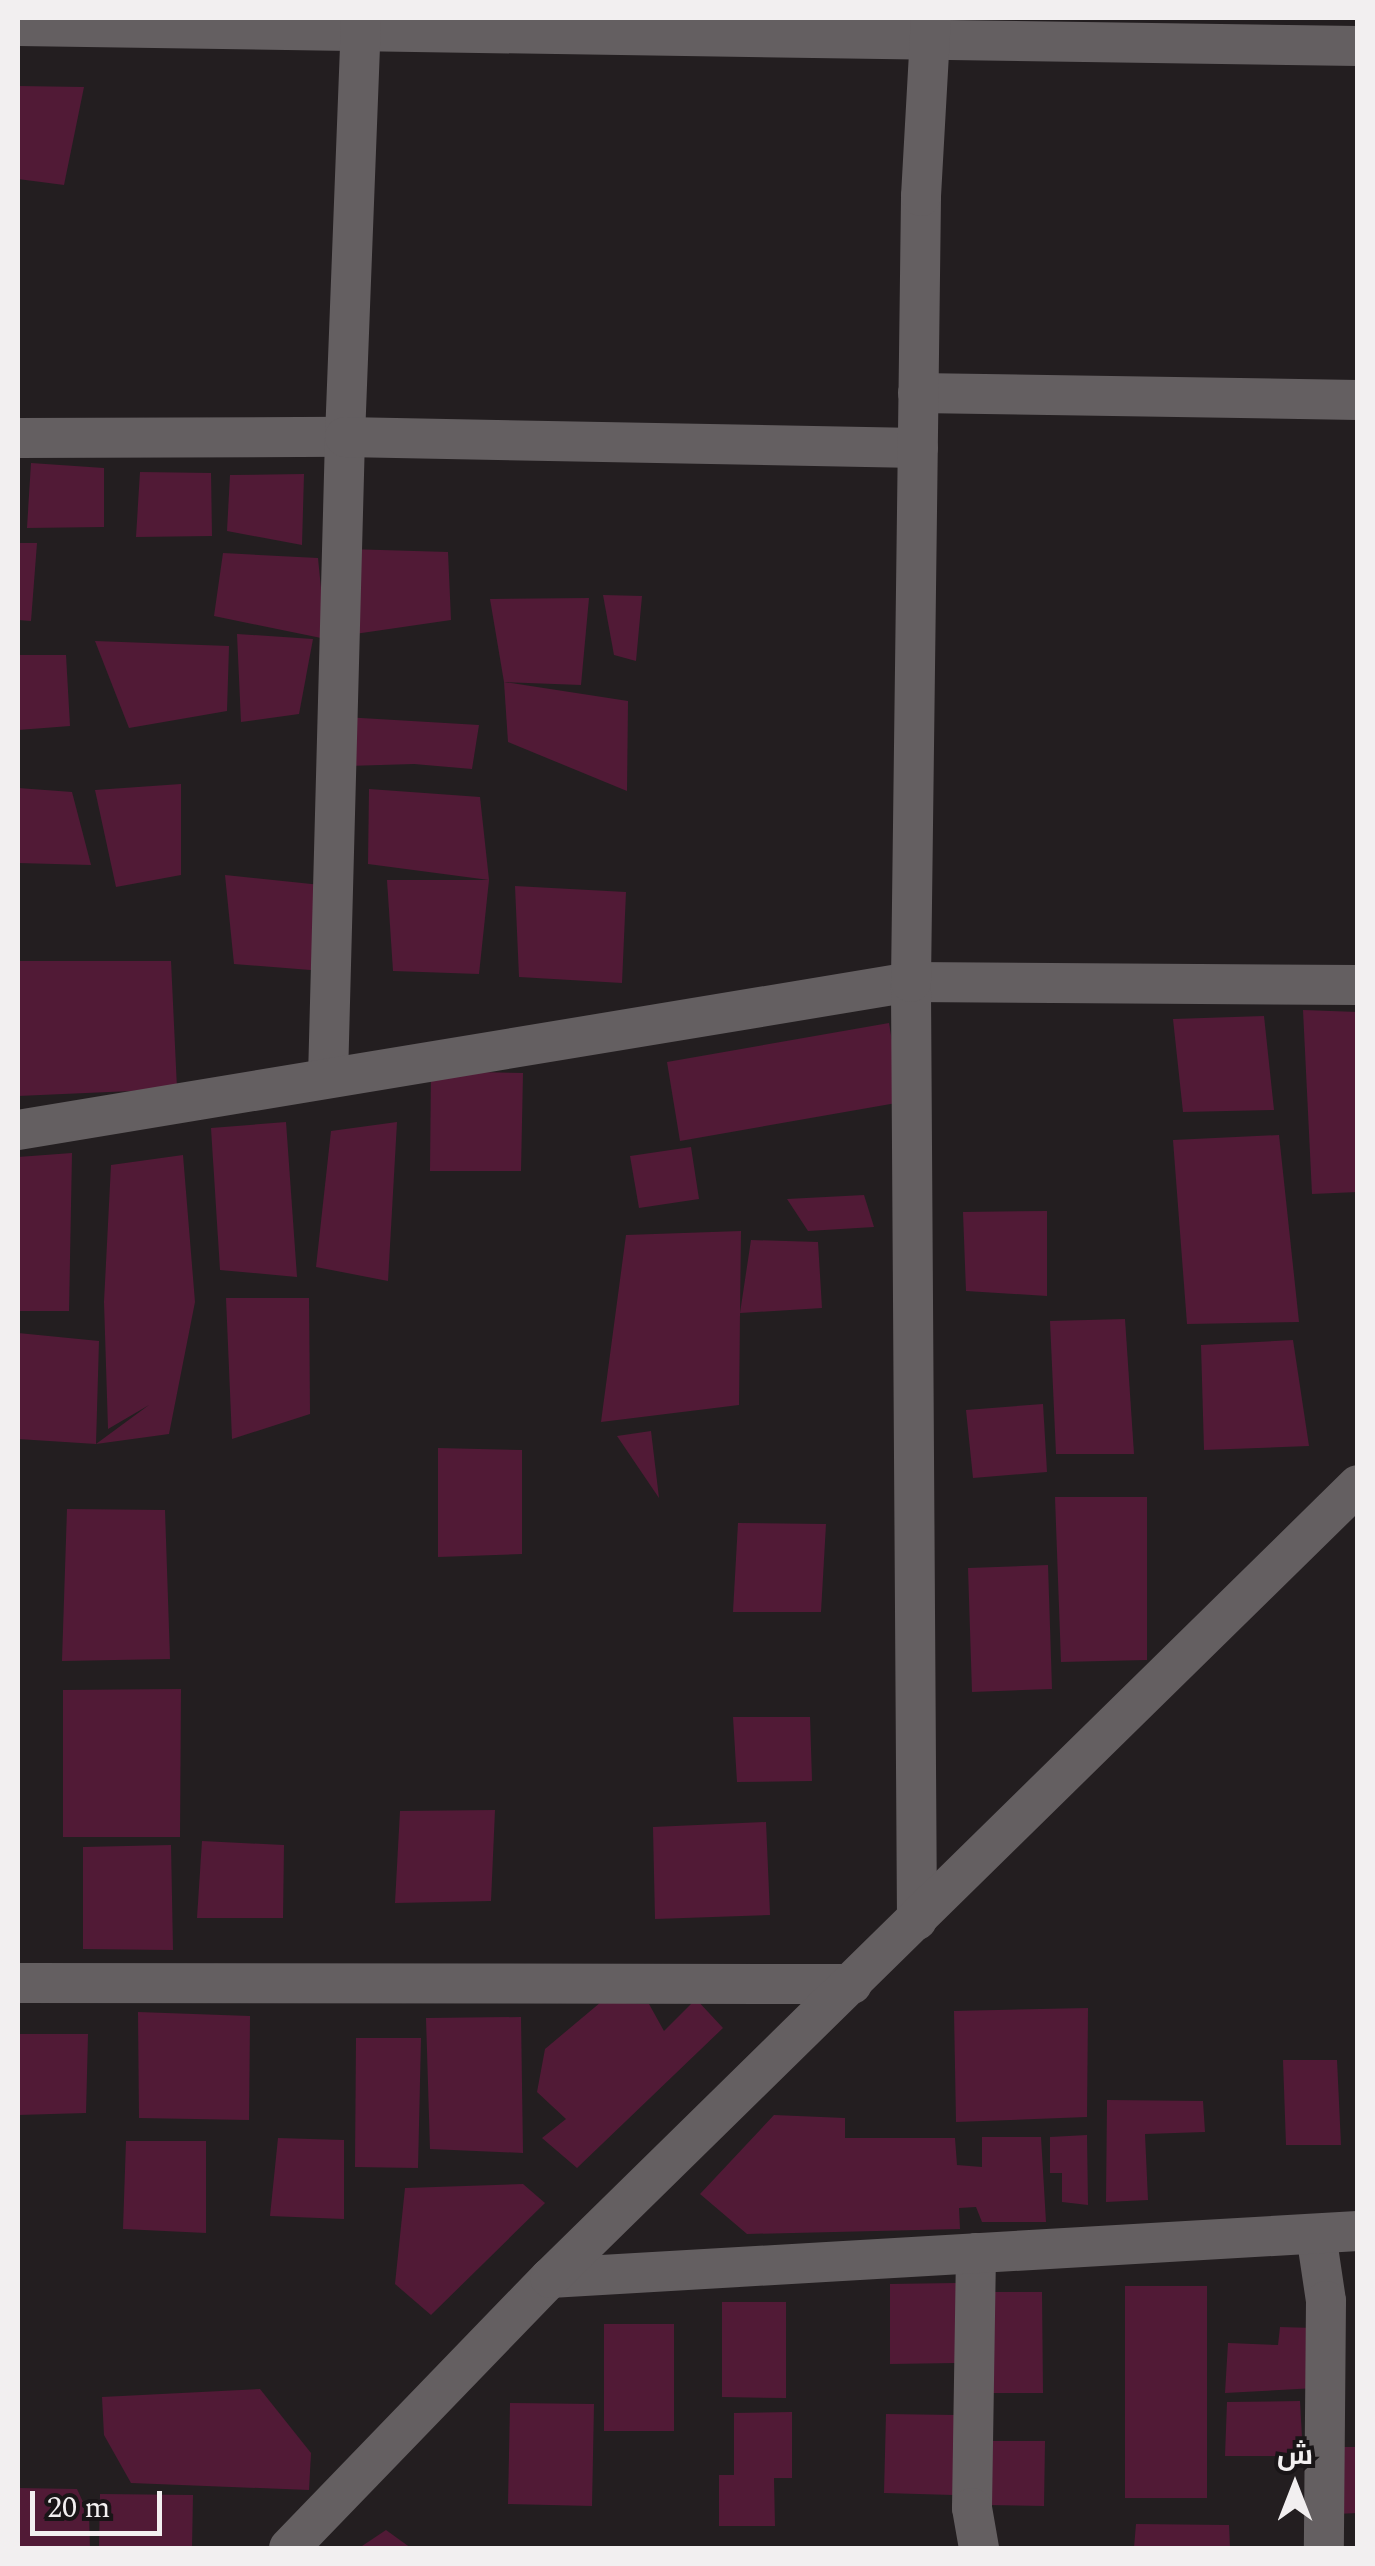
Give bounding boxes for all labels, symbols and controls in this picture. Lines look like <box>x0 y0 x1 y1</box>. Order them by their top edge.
text: ش <box>1277 2434 1313 2477</box>
north arrow <box>1245 2436 1345 2536</box>
scale bar <box>35 2471 168 2533</box>
text: 20 m <box>47 2485 110 2531</box>

